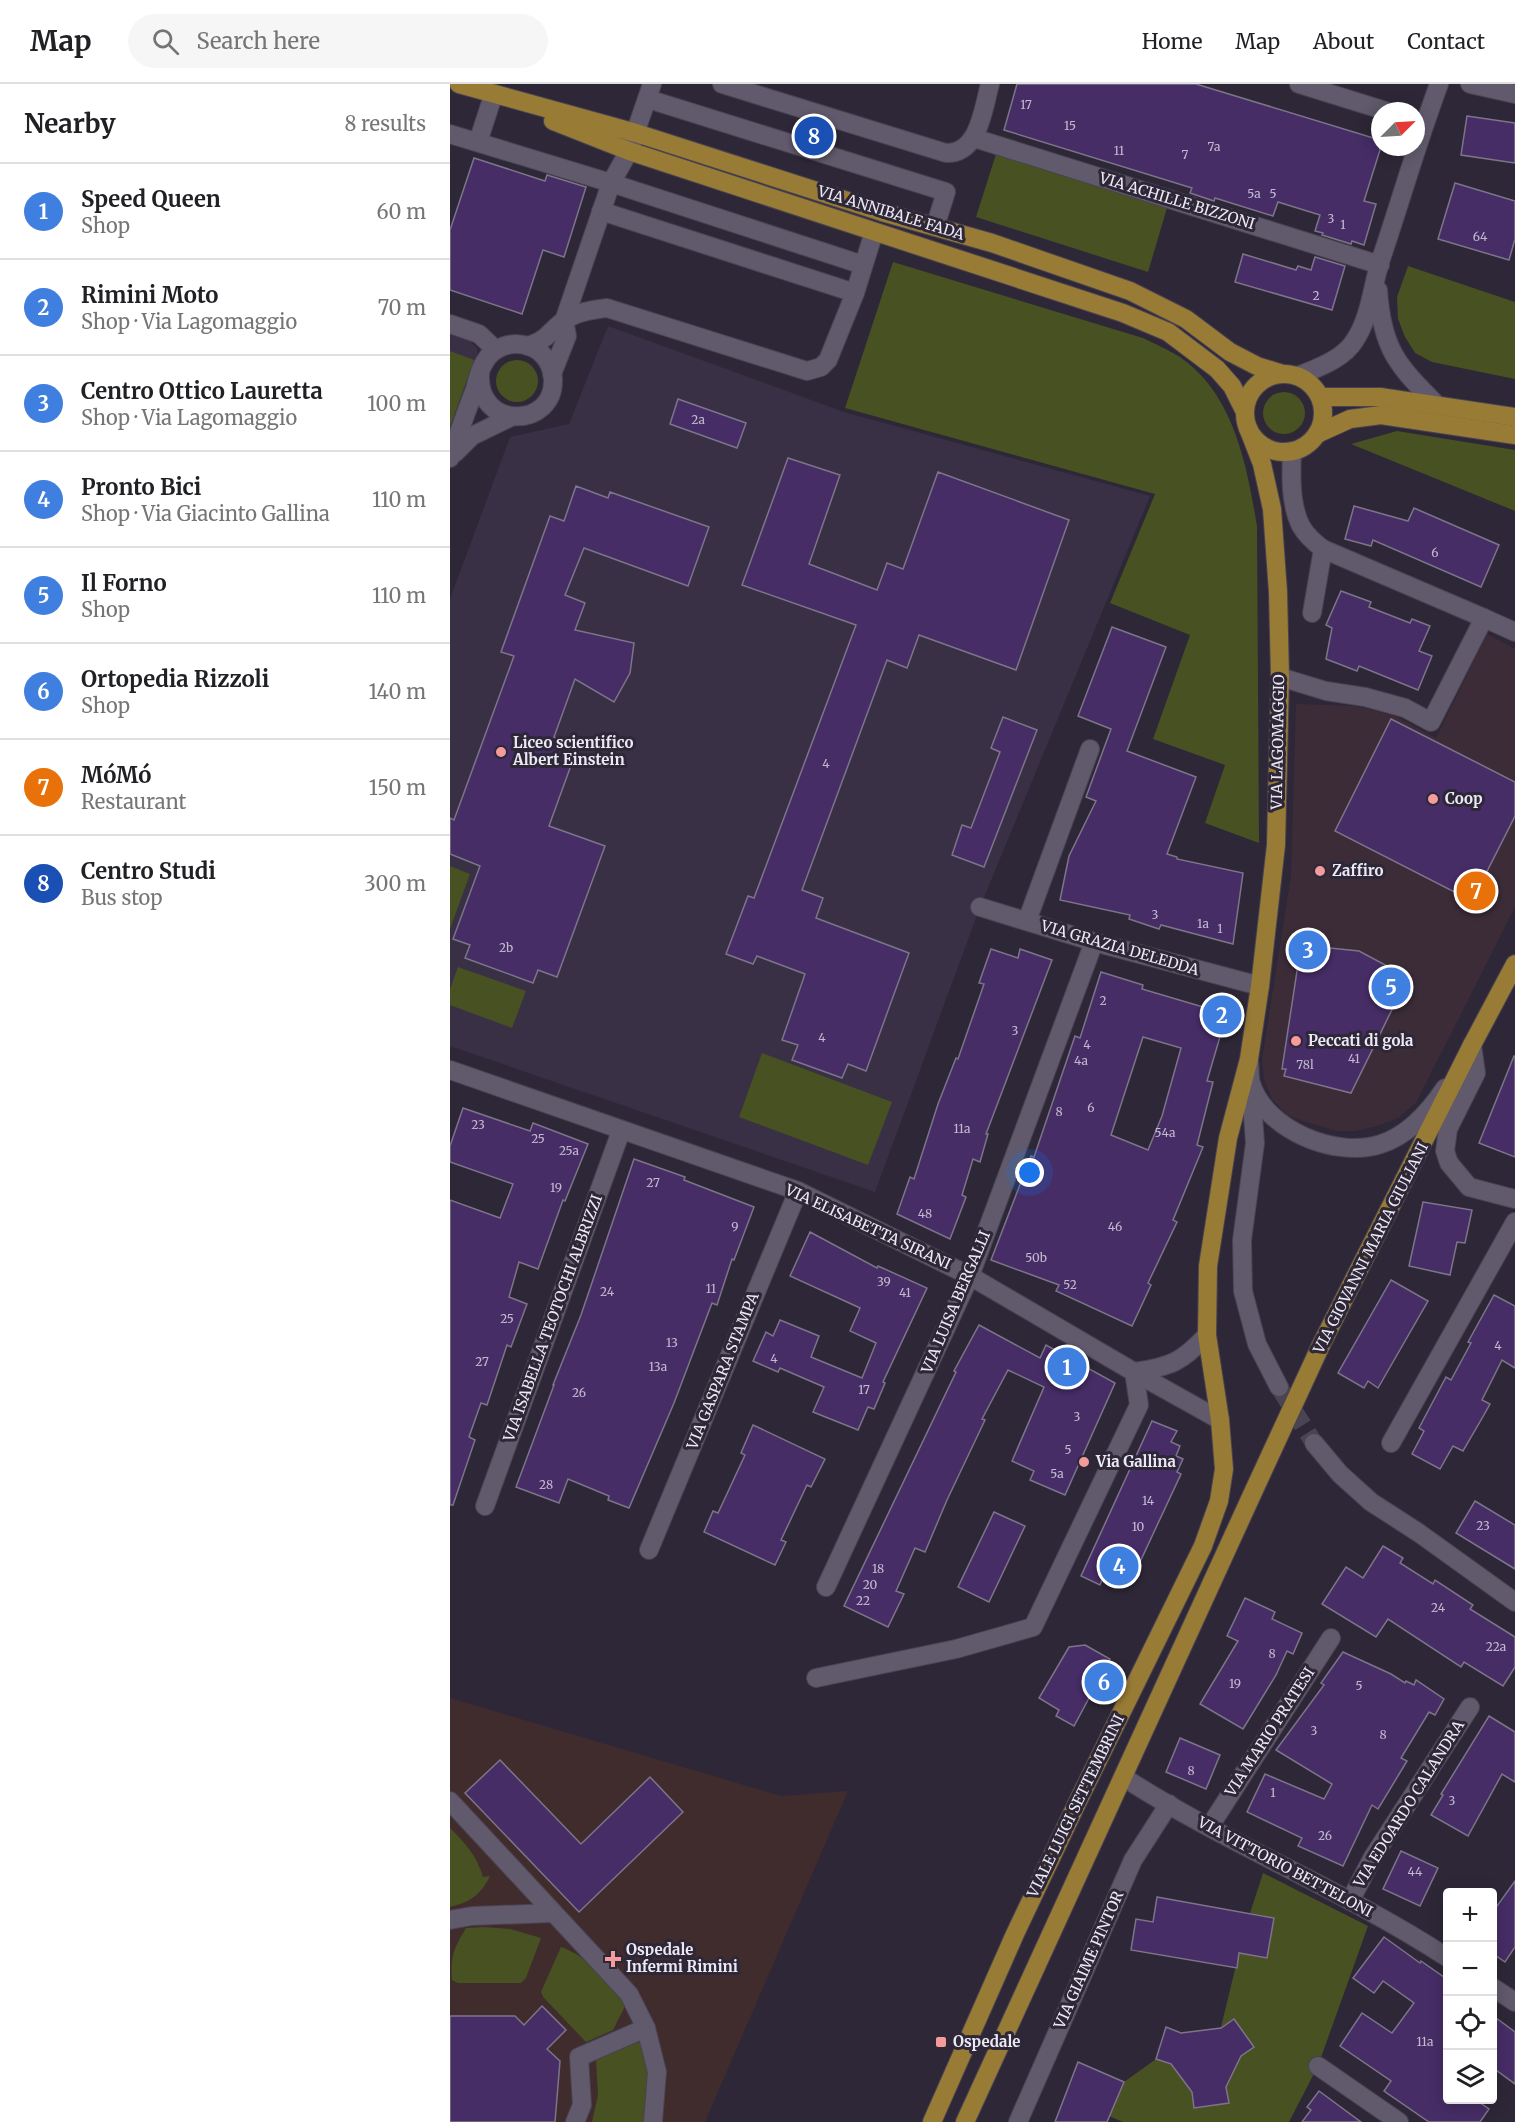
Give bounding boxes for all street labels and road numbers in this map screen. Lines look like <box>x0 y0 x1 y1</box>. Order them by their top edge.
street label: VIA ACHILLE BIZZONI <box>1096 167 1257 233</box>
street label: VIA ANNIBALE FADA <box>815 181 967 244</box>
street label: VIA LAGOMAGGIO <box>1267 674 1288 811</box>
street label: VIA GRAZIA DELEDDA <box>1038 916 1202 979</box>
street label: VIA GIOVANNI MARIA GIULIANI <box>1308 1139 1432 1357</box>
street label: VIA ELISABETTA SIRANI <box>781 1179 954 1273</box>
street label: VIA ISABELLA TEOTOCHI ALBRIZZI <box>499 1192 606 1445</box>
street label: VIA LUISA BERGALLI <box>916 1228 994 1377</box>
street label: VIA GASPARA STAMPA <box>682 1289 763 1453</box>
street label: VIA MARIO PRATESI <box>1220 1664 1318 1801</box>
street label: VIALE LUIGI SETTEMBRINI <box>1022 1711 1128 1901</box>
street label: VIA EDOARDO CALANDRA <box>1349 1716 1468 1892</box>
street label: VIA VITTORIO BETTELONI <box>1194 1812 1376 1921</box>
street label: VIA GIAIME PINTOR <box>1049 1887 1128 2033</box>

